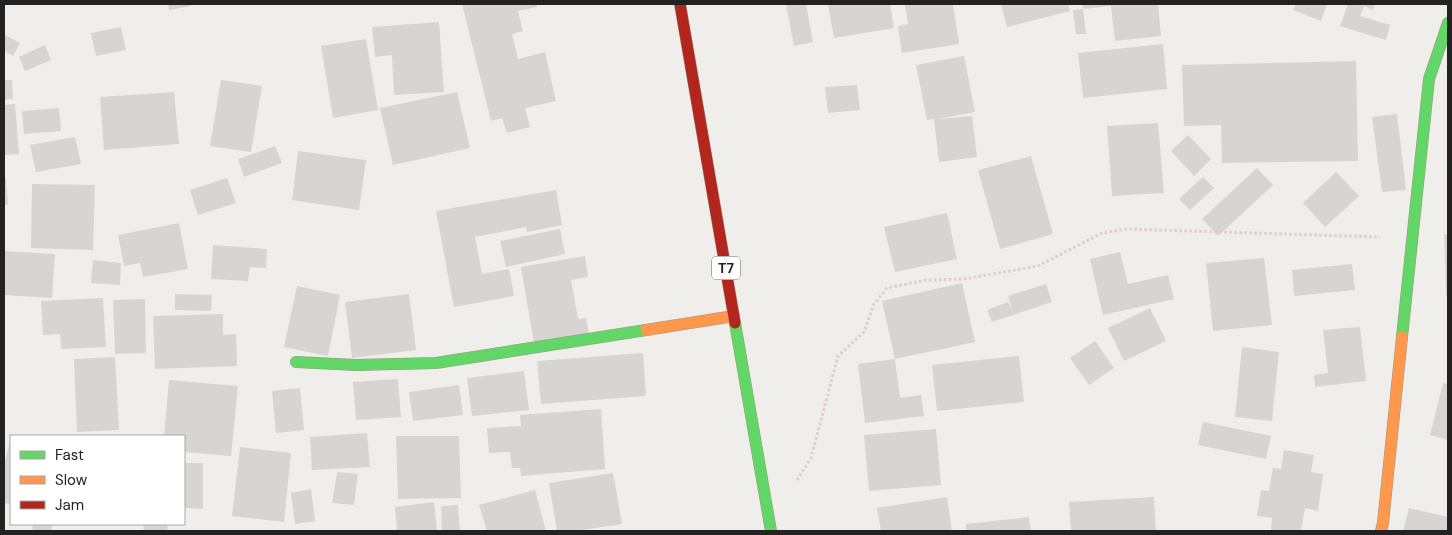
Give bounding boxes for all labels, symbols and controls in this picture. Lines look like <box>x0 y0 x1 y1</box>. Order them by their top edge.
road number: T7 <box>712 256 740 280</box>
legend <box>10 435 185 525</box>
text: Fast <box>55 445 84 465</box>
text: Slow <box>55 470 88 490</box>
text: Jam <box>55 495 84 515</box>

